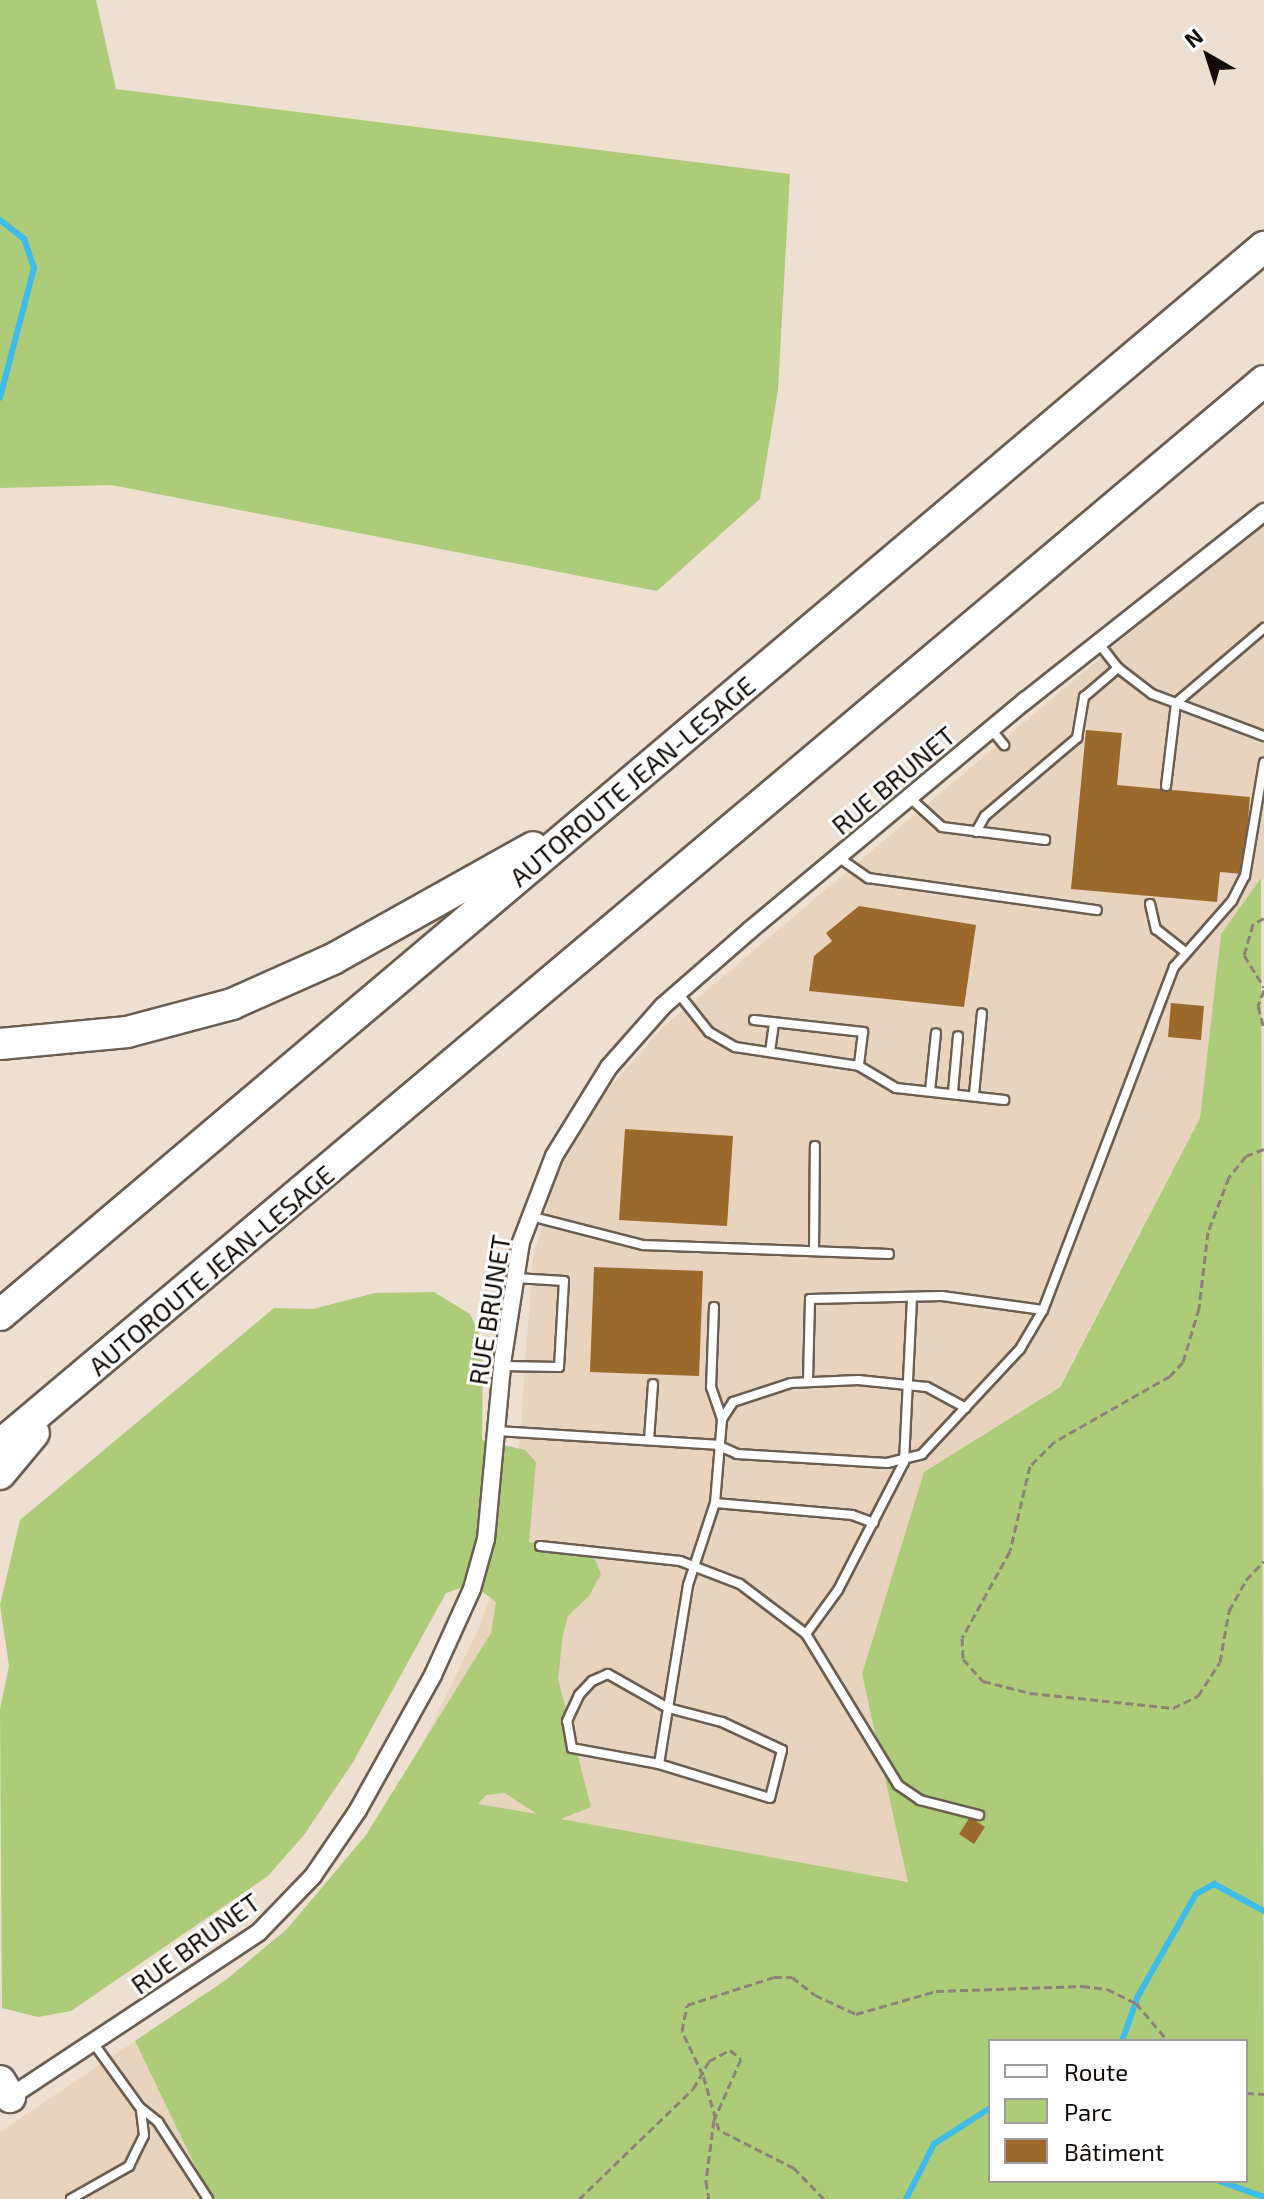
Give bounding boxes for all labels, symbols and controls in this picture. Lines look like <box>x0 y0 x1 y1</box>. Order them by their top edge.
north arrow <box>1168 16 1248 96</box>
text: N <box>1179 22 1207 52</box>
street label: AUTOROUTE JEAN-LESAGE <box>503 669 761 893</box>
street label: RUE BRUNET <box>825 719 961 841</box>
street label: AUTOROUTE JEAN-LESAGE <box>82 1158 340 1382</box>
street label: RUE BRUNET <box>462 1233 516 1387</box>
street label: RUE BRUNET <box>125 1886 265 2000</box>
legend <box>988 2039 1248 2183</box>
text: Route <box>1064 2057 1128 2086</box>
text: Parc <box>1064 2097 1112 2126</box>
text: Bâtiment <box>1064 2137 1164 2166</box>

